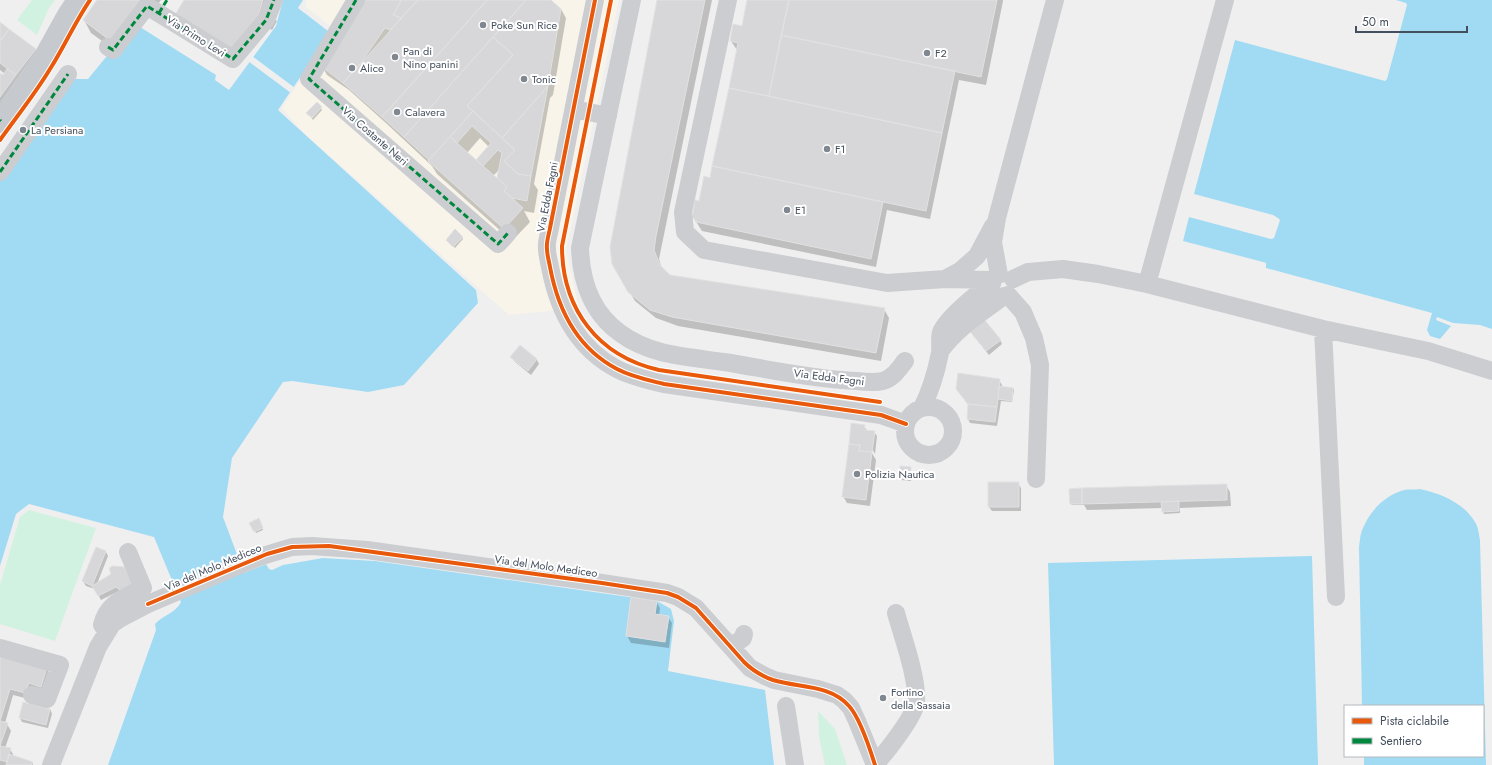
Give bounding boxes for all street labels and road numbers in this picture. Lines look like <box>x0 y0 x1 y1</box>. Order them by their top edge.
street label: Via Primo Levi <box>163 11 229 61</box>
street label: Via Costante Neri <box>338 103 412 169</box>
street label: Via Edda Fagni <box>532 160 562 234</box>
street label: Via Edda Fagni <box>793 365 865 389</box>
street label: Via del Molo Mediceo <box>162 539 264 595</box>
street label: Via del Molo Mediceo <box>493 551 599 581</box>

